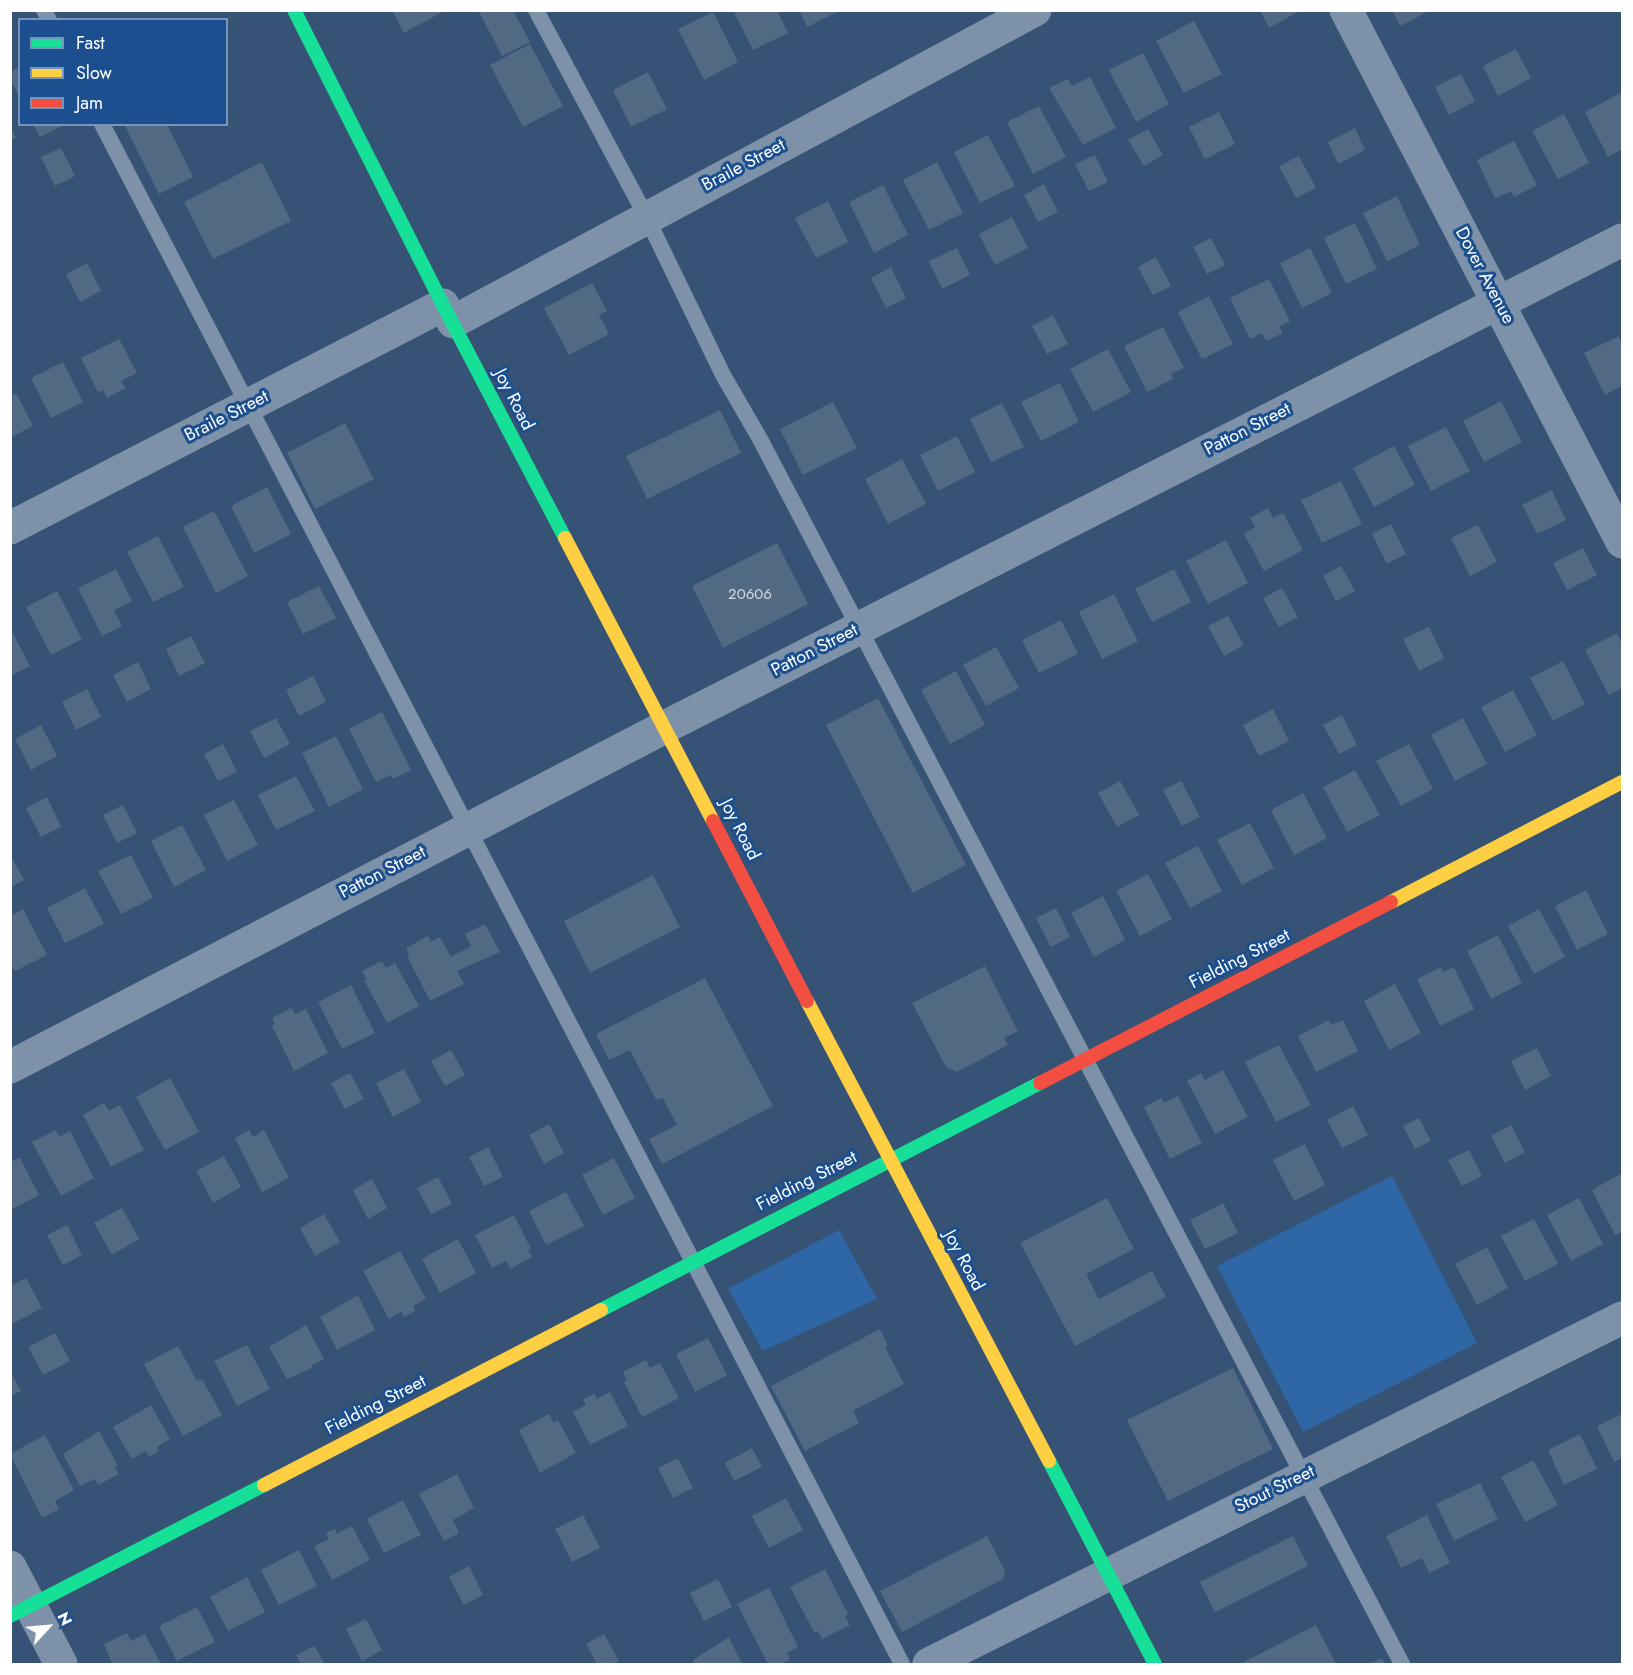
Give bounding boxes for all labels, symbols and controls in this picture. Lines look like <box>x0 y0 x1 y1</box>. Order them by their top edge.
legend <box>18 18 228 126</box>
text: Fast <box>76 30 105 56</box>
text: Slow <box>76 60 112 86</box>
text: Jam <box>76 90 103 116</box>
street label: Braile Street <box>699 135 789 197</box>
street label: Dover Avenue <box>1449 224 1519 328</box>
street label: Joy Road <box>488 366 538 434</box>
street label: Braile Street <box>181 387 273 447</box>
street label: Patton Street <box>1201 399 1295 461</box>
house number: 20606 <box>728 586 772 604</box>
street label: Patton Street <box>768 620 862 682</box>
street label: Joy Road <box>714 796 764 864</box>
street label: Patton Street <box>336 842 430 904</box>
street label: Fielding Street <box>1186 925 1294 995</box>
street label: Fielding Street <box>753 1147 861 1217</box>
street label: Joy Road <box>938 1227 988 1295</box>
street label: Fielding Street <box>322 1371 430 1441</box>
street label: Stout Street <box>1232 1461 1318 1519</box>
north arrow <box>18 1597 78 1657</box>
text: N <box>52 1608 78 1630</box>

